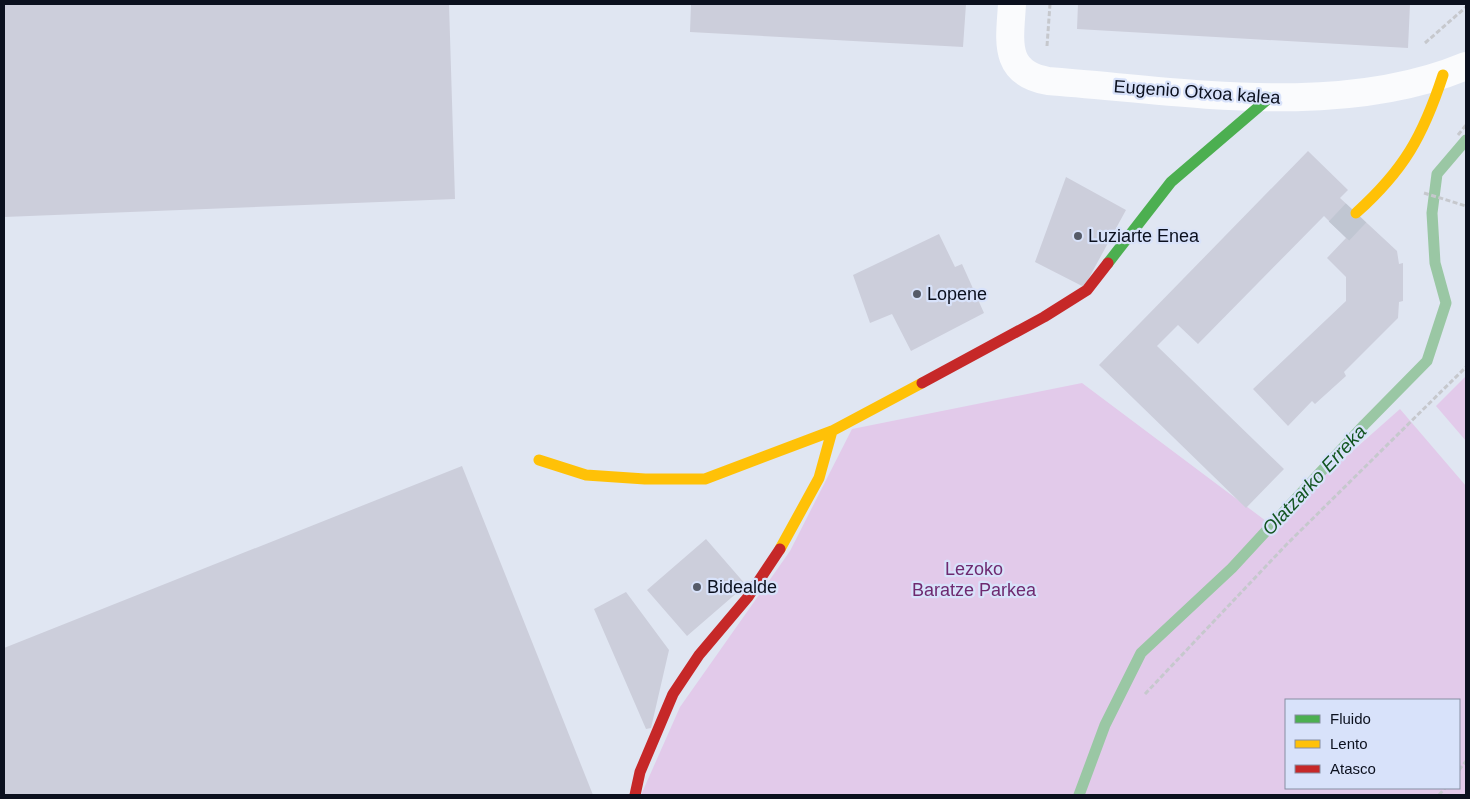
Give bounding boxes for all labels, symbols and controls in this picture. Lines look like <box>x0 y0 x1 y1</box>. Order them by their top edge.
street label: Eugenio Otxoa kalea <box>1113 76 1282 108</box>
place label: Luziarte Enea <box>1088 226 1200 246</box>
marker: Luziarte Enea <box>1072 230 1084 242</box>
place label: Lopene <box>927 284 987 304</box>
marker: Lopene <box>911 288 923 300</box>
water label: Olatzarko Erreka <box>1258 421 1370 539</box>
park label: Lezoko Baratze Parkea <box>912 559 1037 600</box>
place label: Bidealde <box>707 577 777 597</box>
marker: Bidealde <box>691 581 703 593</box>
legend <box>1285 699 1460 789</box>
text: Fluido <box>1330 710 1371 727</box>
text: Lento <box>1330 735 1368 752</box>
text: Atasco <box>1330 760 1376 777</box>

